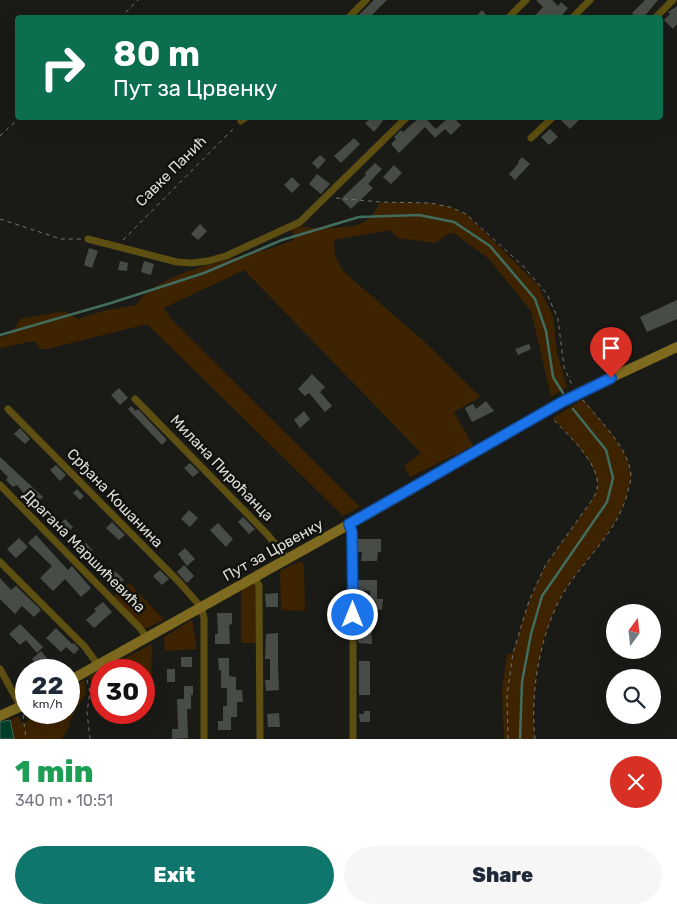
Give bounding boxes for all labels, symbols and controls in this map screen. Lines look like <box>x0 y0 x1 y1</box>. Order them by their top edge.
text: 80 m <box>113 33 200 75</box>
icon: right <box>30 35 95 100</box>
text: Пут за Црвенку <box>113 75 277 102</box>
street label: Савке Панић <box>132 132 210 210</box>
pin <box>590 327 632 378</box>
icon: arrive <box>597 334 625 362</box>
street label: Милана Пироћанца <box>167 411 277 525</box>
street label: Срђана Кошанина <box>63 445 167 551</box>
street label: Драгана Маршићевића <box>19 486 149 616</box>
street label: Пут за Црвенку <box>220 515 326 585</box>
position arrow <box>326 588 378 640</box>
north arrow <box>606 604 661 659</box>
map controls <box>606 604 661 724</box>
speed limit sign: 30 <box>90 659 155 724</box>
button: search <box>606 669 661 724</box>
text: 22 <box>31 671 64 700</box>
text: km/h <box>33 697 62 711</box>
text: 1 min <box>15 754 93 790</box>
button: close <box>610 756 662 808</box>
text: 340 m · 10:51 <box>15 791 113 810</box>
button: Exit <box>15 846 334 904</box>
button: Share <box>344 846 662 904</box>

